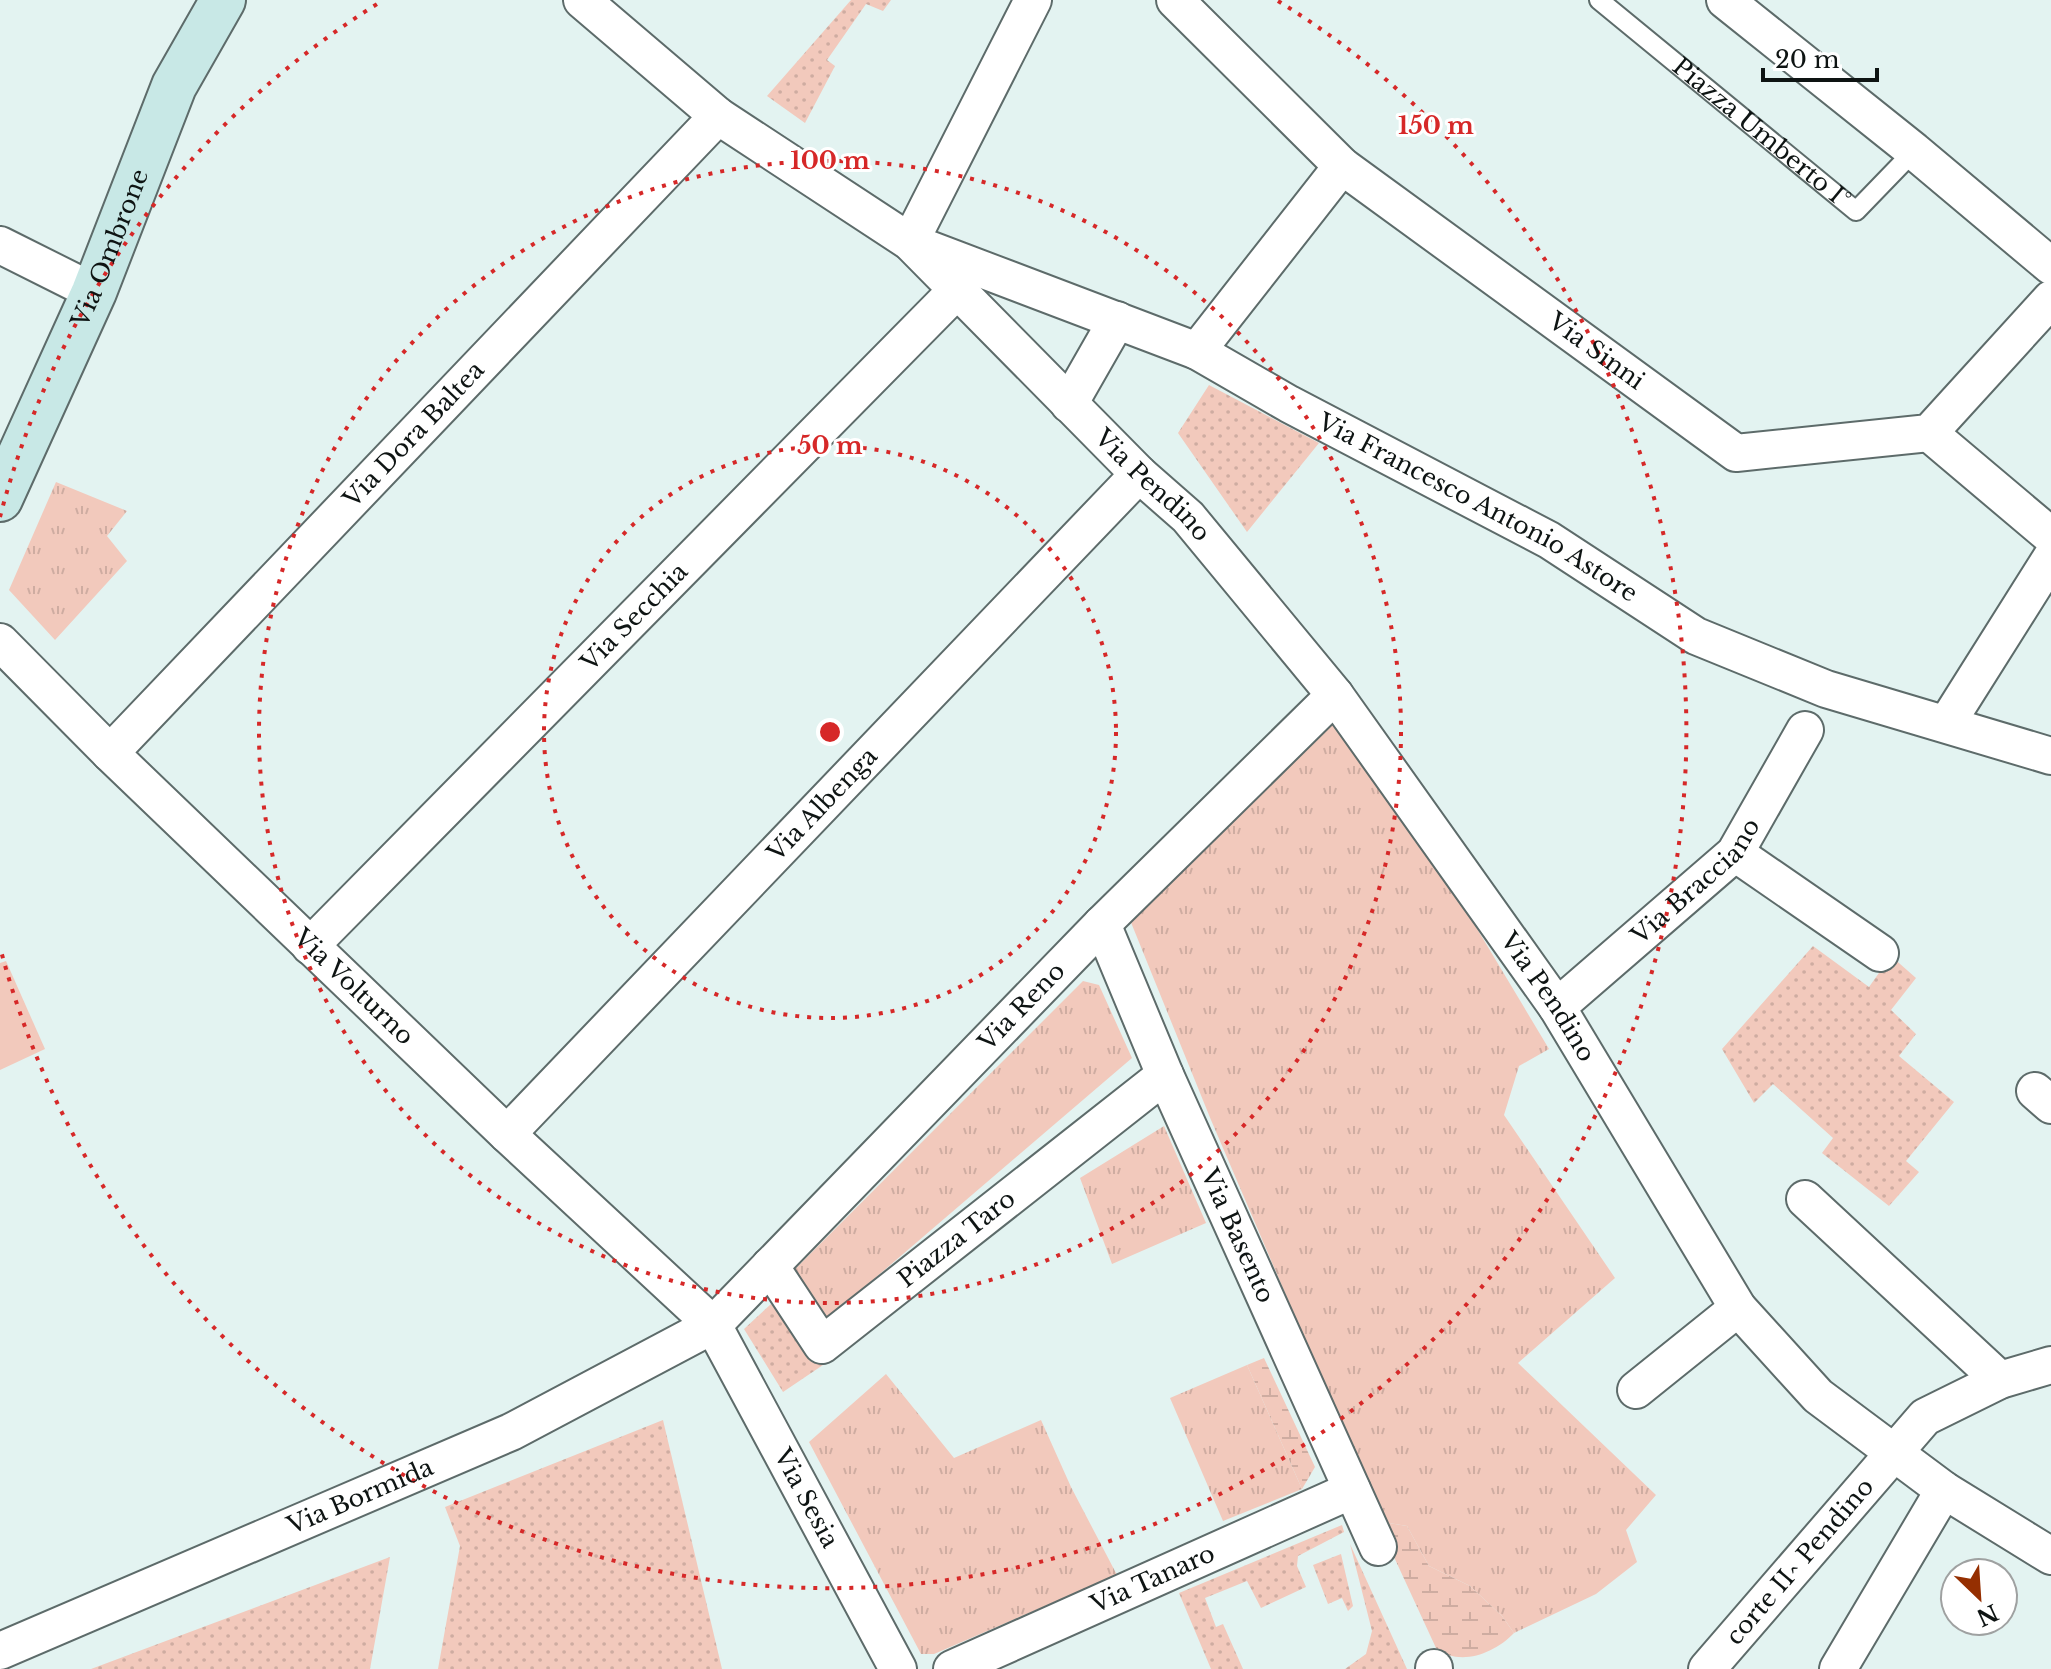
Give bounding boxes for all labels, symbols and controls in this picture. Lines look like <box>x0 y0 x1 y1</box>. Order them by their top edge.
scale bar <box>1763 32 1877 82</box>
text: 20 m <box>1775 45 1840 74</box>
street label: Piazza Umberto I° <box>1667 51 1856 214</box>
text: 150 m <box>1398 111 1474 140</box>
text: 100 m <box>790 146 870 175</box>
street label: Via Ombrone <box>64 165 154 333</box>
street label: Via Sinni <box>1542 306 1650 395</box>
street label: Via Dora Baltea <box>336 355 490 514</box>
street label: Via Francesco Antonio Astore <box>1312 406 1643 608</box>
street label: Via Pendino <box>1088 422 1217 547</box>
text: 50 m <box>797 431 863 460</box>
street label: Via Secchia <box>574 556 694 677</box>
centre of rings <box>816 718 844 746</box>
street label: Via Albenga <box>760 741 883 868</box>
street label: Via Bracciano <box>1625 813 1766 951</box>
street label: Via Volturno <box>287 922 420 1051</box>
street label: Via Pendino <box>1494 926 1601 1067</box>
street label: Via Reno <box>971 956 1071 1057</box>
street label: Via Basento <box>1195 1163 1281 1307</box>
street label: Piazza Taro <box>892 1184 1021 1294</box>
street label: Via Sesia <box>768 1442 845 1553</box>
street label: Via Bormida <box>282 1452 438 1541</box>
street label: corte II^ Pendino <box>1720 1472 1879 1651</box>
street label: Via Tanaro <box>1085 1538 1219 1619</box>
north arrow <box>1939 1557 2019 1637</box>
text: N <box>1972 1598 2002 1631</box>

